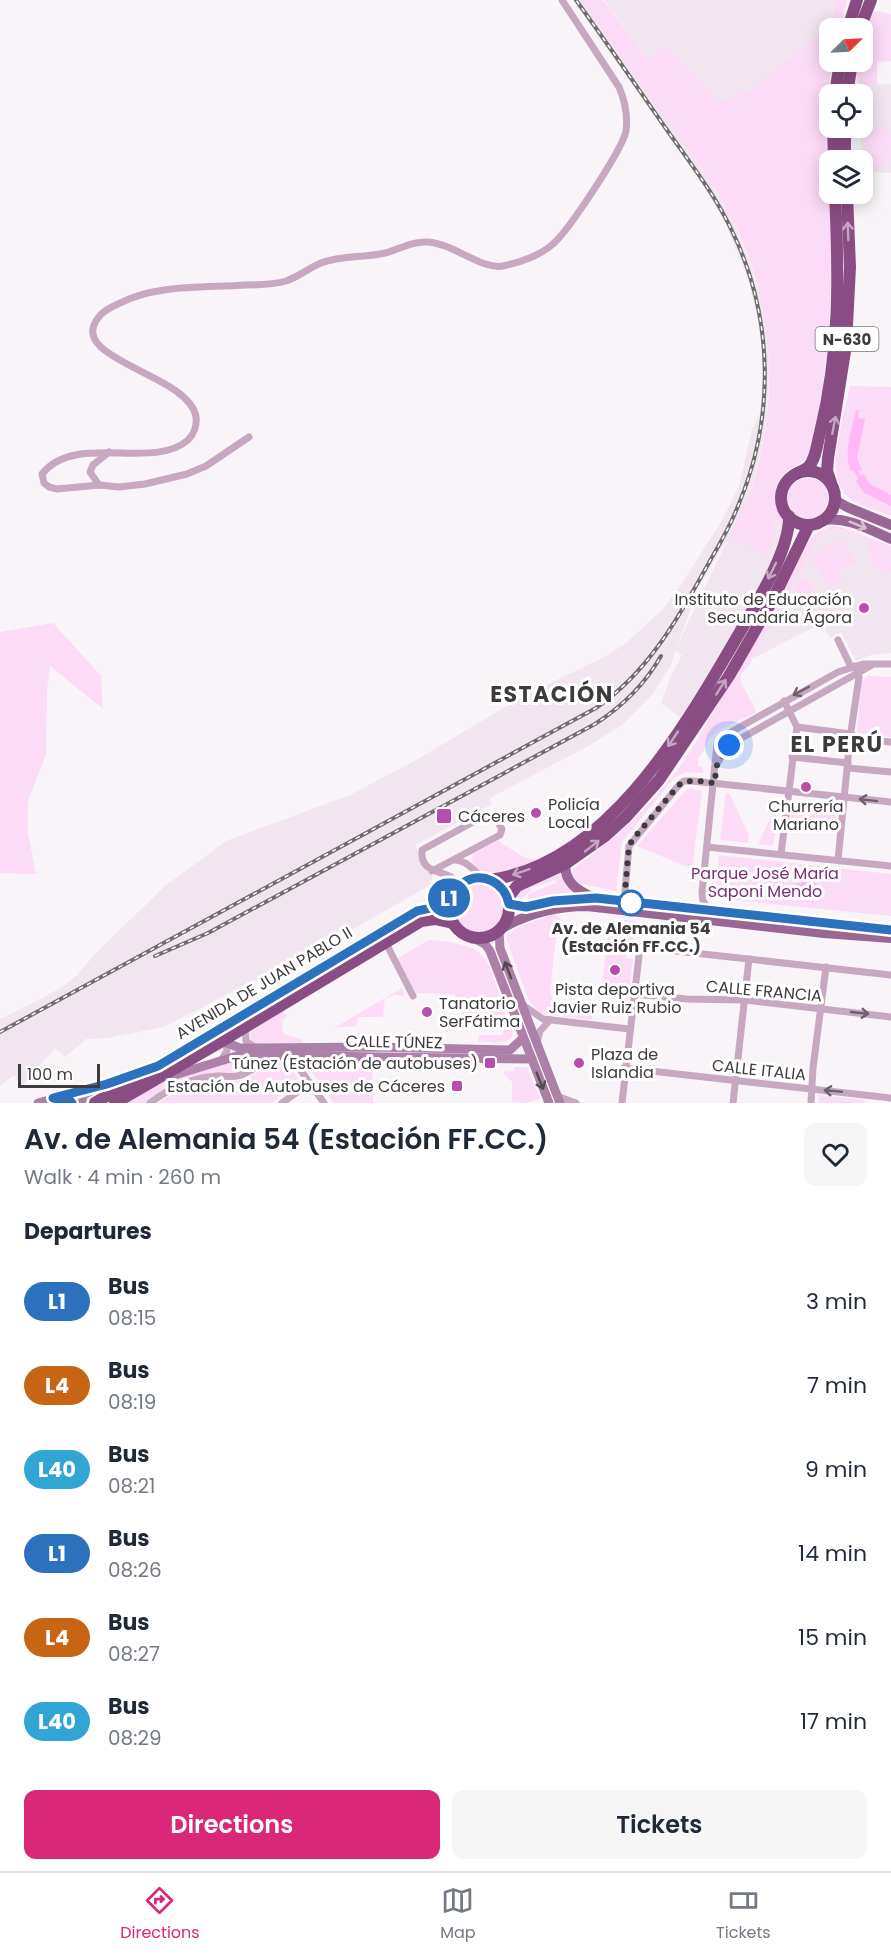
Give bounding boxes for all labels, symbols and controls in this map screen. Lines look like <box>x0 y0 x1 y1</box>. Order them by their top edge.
north arrow <box>819 18 873 72</box>
map controls <box>819 18 873 204</box>
button: locate <box>819 84 873 138</box>
button: layers <box>819 150 873 204</box>
one-way arrow <box>843 222 854 242</box>
road number: N-630 <box>816 327 878 351</box>
one-way arrow <box>829 416 840 436</box>
one-way arrow <box>848 520 867 531</box>
one-way arrow <box>766 562 777 580</box>
place label: Instituto de Educación Secundaria Ágora <box>674 588 852 629</box>
marker: Instituto de Educación Secundaria Ágora <box>857 601 871 615</box>
district label: ESTACIÓN <box>490 679 614 710</box>
one-way arrow <box>715 679 727 696</box>
one-way arrow <box>793 686 811 697</box>
district label: EL PERÚ <box>790 729 884 760</box>
one-way arrow <box>667 730 679 747</box>
your location <box>714 730 744 760</box>
marker: Churrería Mariano <box>799 780 813 794</box>
place label: Policía Local <box>548 793 600 834</box>
one-way arrow <box>858 794 878 805</box>
place label: Churrería Mariano <box>768 795 844 836</box>
place label: Cáceres <box>458 805 525 828</box>
marker: Policía Local <box>529 806 543 820</box>
marker: Cáceres <box>435 807 453 825</box>
one-way arrow <box>584 840 600 853</box>
park label: Parque José María Saponi Mendo <box>691 862 839 903</box>
one-way arrow <box>512 868 531 879</box>
line badge: L1 <box>422 878 476 918</box>
text: L1 <box>440 884 458 913</box>
marker: Av. de Alemania 54 (Estación FF.CC.) <box>618 890 644 916</box>
place label: Av. de Alemania 54 (Estación FF.CC.) <box>552 917 711 958</box>
street label: AVENIDA DE JUAN PABLO II <box>171 921 357 1045</box>
one-way arrow <box>502 961 513 980</box>
marker: Pista deportiva Javier Ruiz Rubio <box>608 963 622 977</box>
street label: CALLE FRANCIA <box>705 974 823 1008</box>
place label: Pista deportiva Javier Ruiz Rubio <box>549 978 681 1019</box>
place label: Tanatorio SerFátima <box>439 992 520 1033</box>
marker: Tanatorio SerFátima <box>420 1005 434 1019</box>
one-way arrow <box>849 1008 869 1019</box>
street label: CALLE TÚNEZ <box>345 1030 443 1054</box>
place label: Plaza de Islandia <box>591 1043 658 1084</box>
place label: Túnez (Estación de autobuses) <box>231 1052 478 1075</box>
street label: CALLE ITALIA <box>711 1054 807 1086</box>
marker: Túnez (Estación de autobuses) <box>483 1056 497 1070</box>
marker: Plaza de Islandia <box>572 1056 586 1070</box>
scale bar <box>18 1061 100 1088</box>
text: 100 m <box>27 1063 73 1086</box>
one-way arrow <box>535 1071 546 1089</box>
place label: Estación de Autobuses de Cáceres <box>167 1075 445 1098</box>
marker: Estación de Autobuses de Cáceres <box>450 1079 464 1093</box>
one-way arrow <box>823 1085 843 1096</box>
text: Av. de Alemania 54 (Estación FF.CC.) <box>24 1120 548 1159</box>
button: heart <box>804 1123 867 1186</box>
text: Walk · 4 min · 260 m <box>24 1163 221 1191</box>
text: Departures <box>24 1216 152 1247</box>
text: Bus <box>108 1271 150 1302</box>
text: 3 min <box>806 1286 867 1317</box>
text: L1 <box>48 1287 66 1316</box>
text: 08:15 <box>108 1304 156 1332</box>
text: Bus <box>108 1355 150 1386</box>
text: 7 min <box>807 1370 867 1401</box>
text: L4 <box>45 1371 69 1400</box>
text: 08:19 <box>108 1388 156 1416</box>
text: Bus <box>108 1439 150 1470</box>
text: 9 min <box>805 1454 867 1485</box>
text: L40 <box>38 1455 76 1484</box>
text: 08:21 <box>108 1472 155 1500</box>
text: Bus <box>108 1523 150 1554</box>
text: 14 min <box>798 1538 867 1569</box>
text: L1 <box>48 1539 66 1568</box>
text: 08:26 <box>108 1556 162 1584</box>
text: Bus <box>108 1607 150 1638</box>
text: 15 min <box>798 1622 867 1653</box>
text: L4 <box>45 1623 69 1652</box>
text: 08:27 <box>108 1640 160 1668</box>
text: Bus <box>108 1691 150 1722</box>
text: 17 min <box>800 1706 867 1737</box>
text: L40 <box>38 1707 76 1736</box>
text: 08:29 <box>108 1724 162 1752</box>
button: Directions <box>24 1790 440 1859</box>
button: Tickets <box>452 1790 867 1859</box>
tab: Directions <box>120 1884 200 1945</box>
tab: Map <box>440 1884 476 1945</box>
tab: Tickets <box>716 1884 771 1945</box>

